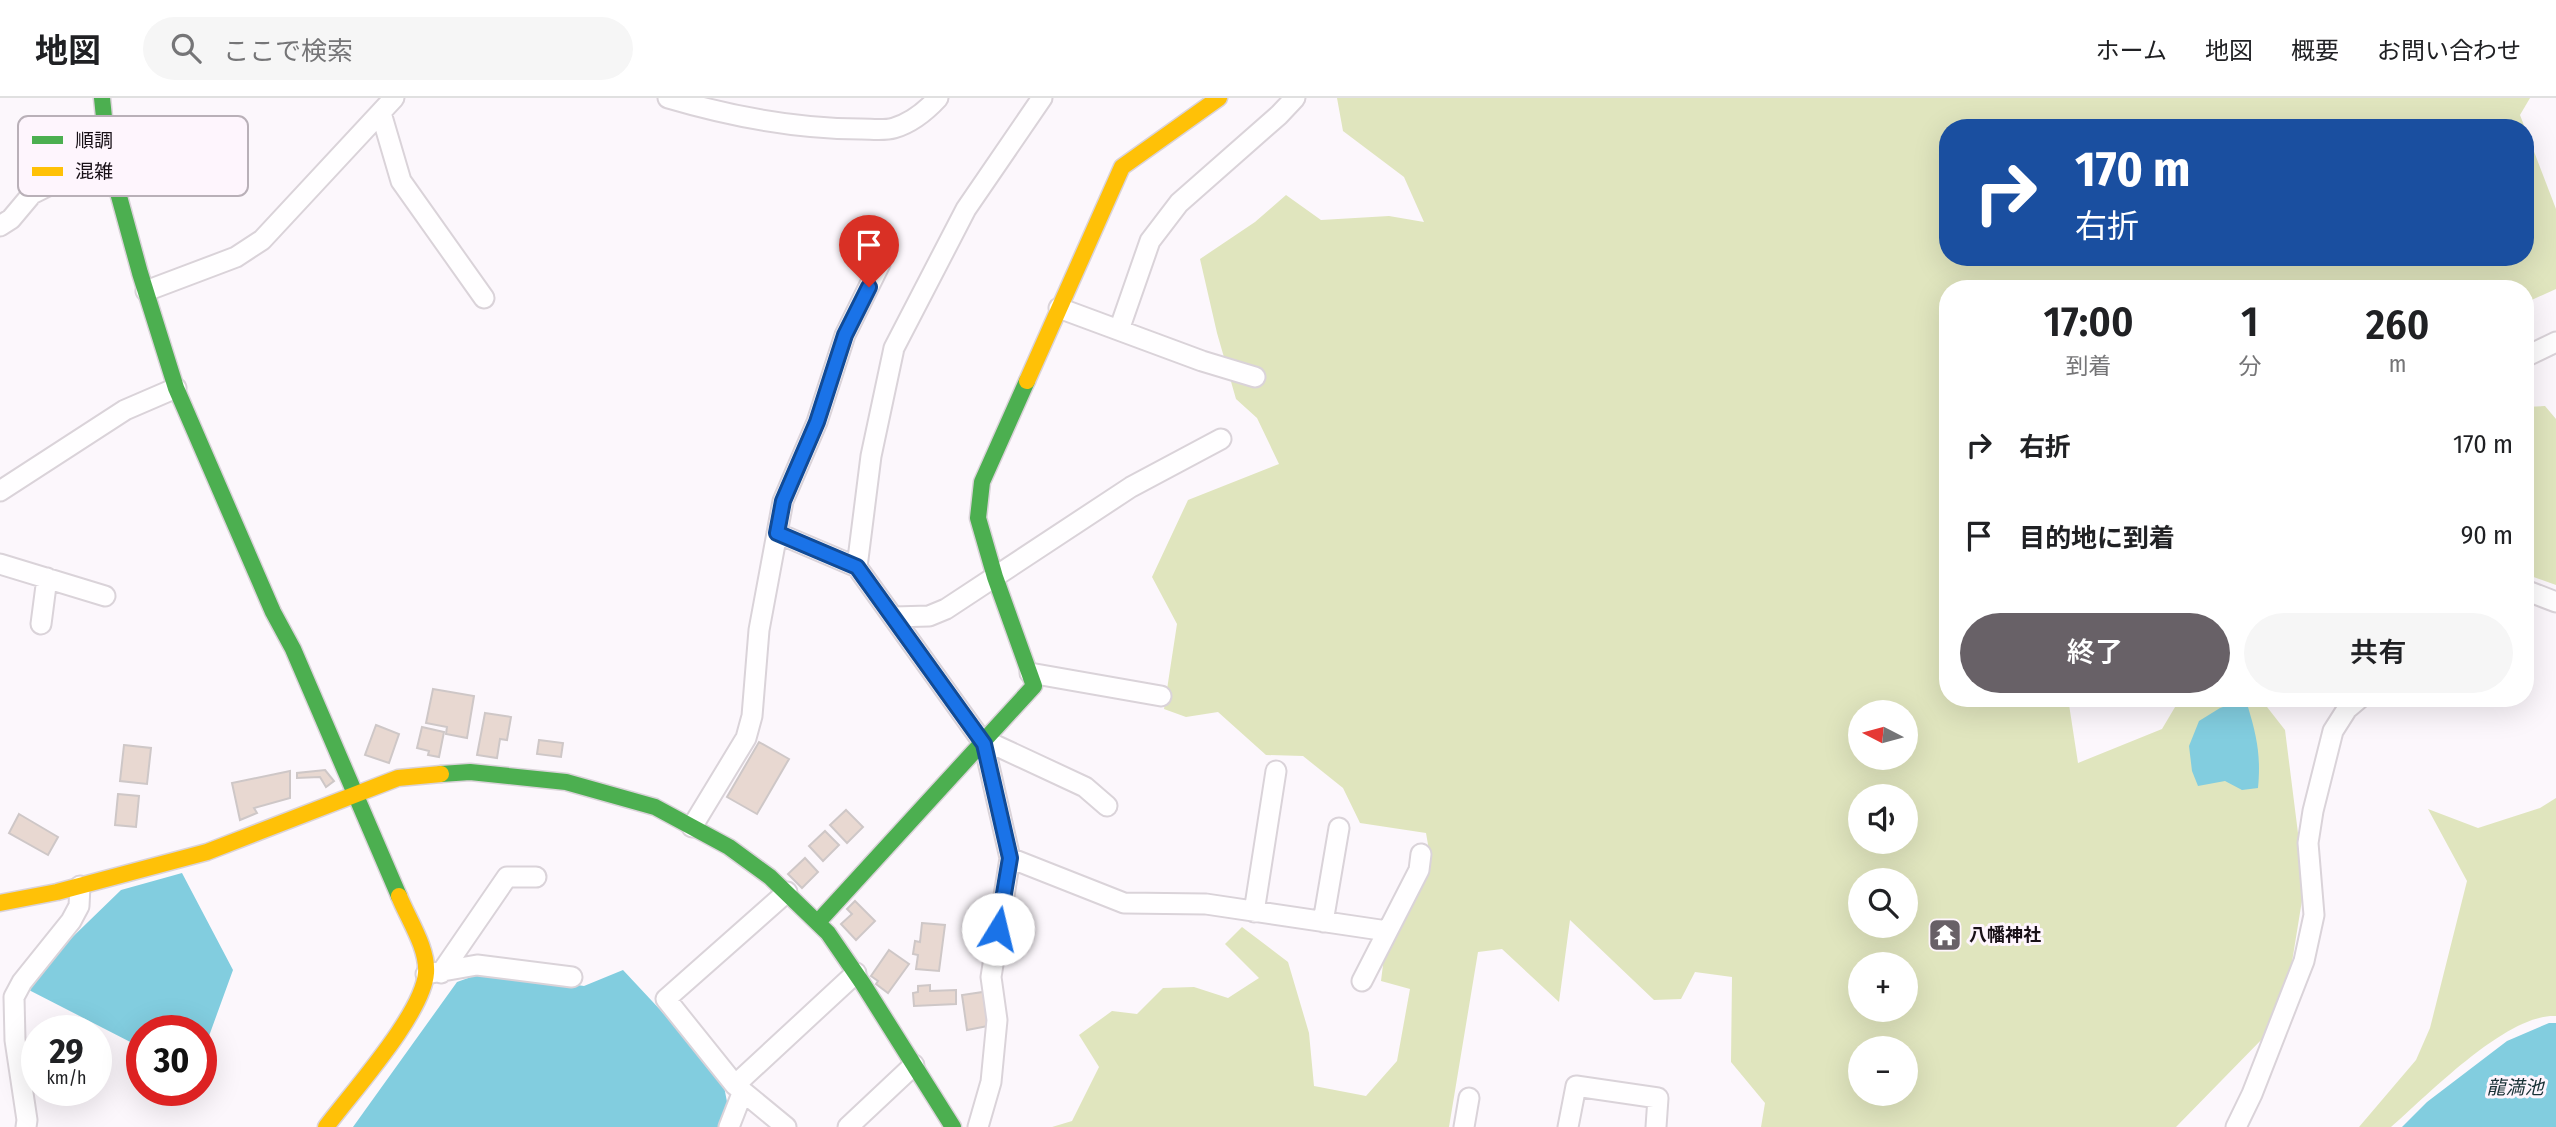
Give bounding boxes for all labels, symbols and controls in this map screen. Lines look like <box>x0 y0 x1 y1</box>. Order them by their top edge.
search box <box>143 17 633 80</box>
icon: search <box>167 29 205 67</box>
text: 地図 <box>35 31 101 71</box>
text: ここで検索 <box>223 36 353 67</box>
text: ホーム <box>2096 37 2167 65</box>
text: 地図 <box>2205 37 2253 65</box>
text: 概要 <box>2291 37 2339 65</box>
text: お問い合わせ <box>2377 37 2521 65</box>
legend <box>18 116 248 196</box>
text: 順調 <box>75 129 113 152</box>
text: 170 m <box>2075 140 2191 199</box>
icon: right <box>1960 147 2051 238</box>
text: 混雑 <box>75 160 113 183</box>
text: 右折 <box>2075 207 2139 245</box>
pin <box>839 215 899 287</box>
icon: arrive <box>850 226 888 264</box>
text: 17:00 <box>2044 297 2134 347</box>
text: 1 <box>2241 297 2258 347</box>
text: 260 <box>2366 300 2429 350</box>
text: m <box>2389 350 2406 378</box>
text: 到着 <box>2066 352 2112 380</box>
text: 分 <box>2238 352 2261 380</box>
icon: right <box>1960 426 1998 464</box>
text: 170 m <box>2453 429 2513 460</box>
text: 右折 <box>2019 432 2071 463</box>
icon: arrive <box>1960 517 1998 555</box>
text: 90 m <box>2461 520 2513 551</box>
text: 目的地に到着 <box>2019 523 2175 554</box>
button: 終了 <box>1960 613 2230 693</box>
button: 共有 <box>2244 613 2513 693</box>
north arrow <box>1848 700 1918 770</box>
map controls <box>1848 700 1918 1106</box>
button: sound <box>1848 784 1918 854</box>
button: search <box>1848 868 1918 938</box>
position arrow <box>961 892 1035 966</box>
temple icon: 八幡神社 <box>1926 916 1964 954</box>
place label: 八幡神社 <box>1969 924 2041 946</box>
button: + <box>1848 952 1918 1022</box>
speed limit sign: 30 <box>126 1015 217 1106</box>
text: 29 <box>49 1030 84 1072</box>
button: − <box>1848 1036 1918 1106</box>
text: km/h <box>46 1067 87 1089</box>
water label: 龍満池 <box>2486 1076 2545 1099</box>

